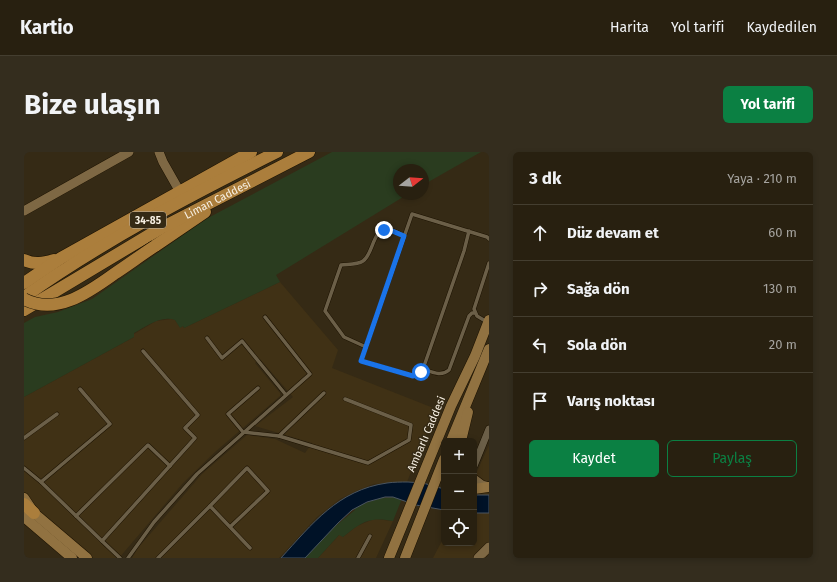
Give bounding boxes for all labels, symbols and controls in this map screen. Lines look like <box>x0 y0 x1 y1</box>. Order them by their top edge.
text: Kartio <box>20 16 74 39</box>
text: Harita <box>610 19 649 36</box>
text: Yol tarifi <box>671 19 724 36</box>
text: Kaydedilen <box>746 19 817 36</box>
button: Yol tarifi <box>723 86 813 123</box>
text: Bize ulaşın <box>24 88 161 121</box>
north arrow <box>393 164 429 200</box>
text: 3 dk <box>529 168 561 189</box>
text: Yaya · 210 m <box>727 171 797 186</box>
street label: Liman Caddesi <box>182 177 253 222</box>
road number: 34-85 <box>130 212 166 228</box>
route end <box>375 221 393 239</box>
icon: ahead <box>529 222 551 244</box>
text: Düz devam et <box>567 224 659 242</box>
text: 60 m <box>768 225 797 240</box>
icon: right <box>529 278 551 300</box>
text: Sağa dön <box>567 280 630 298</box>
text: 130 m <box>763 281 797 296</box>
icon: left <box>529 334 551 356</box>
text: Sola dön <box>567 336 627 354</box>
text: 20 m <box>769 337 797 352</box>
route start <box>412 363 430 381</box>
icon: arrive <box>529 390 551 412</box>
text: Varış noktası <box>567 392 655 410</box>
street label: Ambarlı Caddesi <box>405 394 448 474</box>
map controls <box>441 438 477 546</box>
button: + <box>441 438 477 474</box>
button: Kaydet <box>529 440 659 477</box>
button: Paylaş <box>667 440 797 477</box>
button: − <box>441 474 477 510</box>
button: locate <box>441 510 477 546</box>

